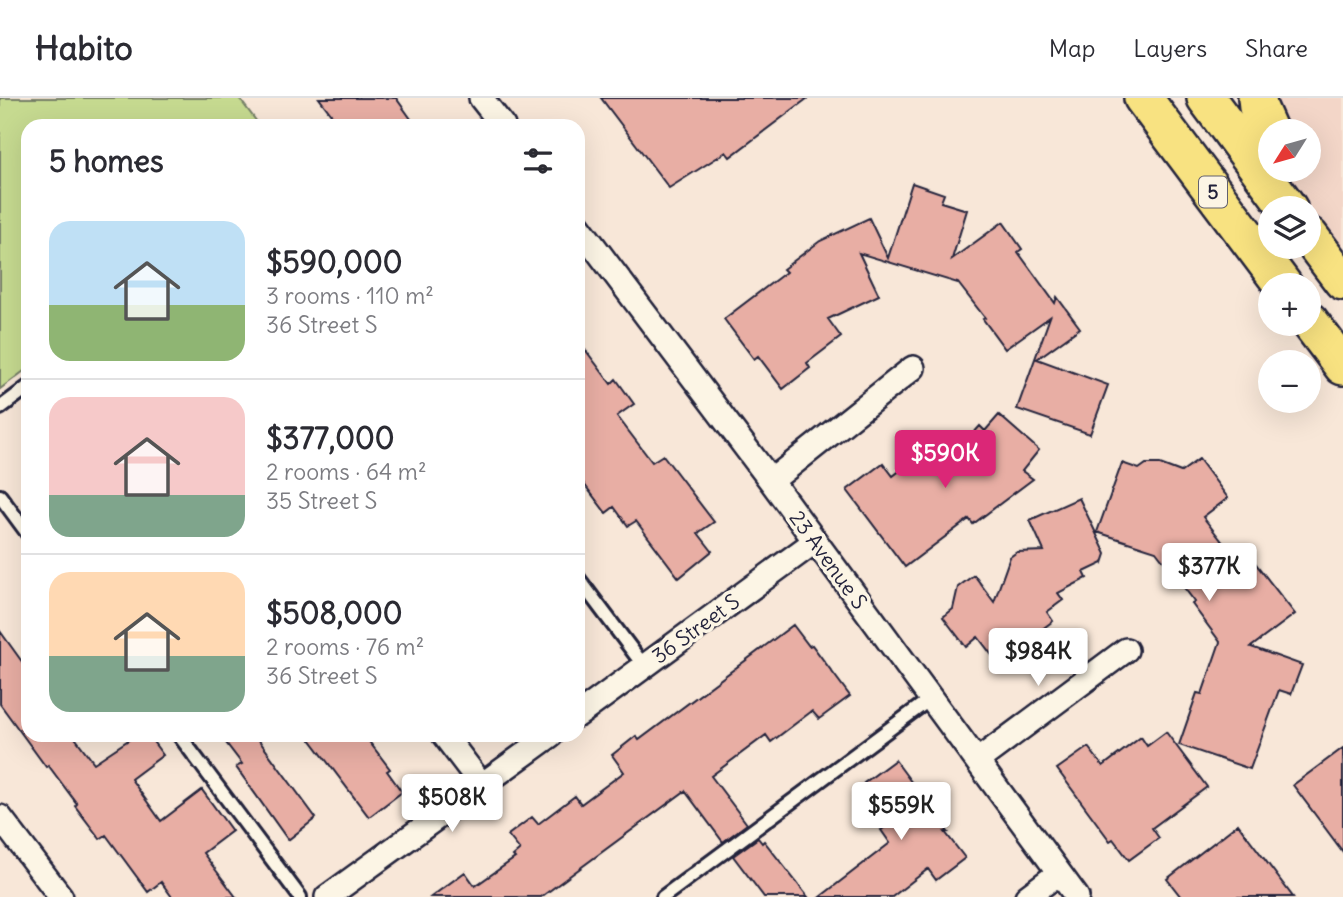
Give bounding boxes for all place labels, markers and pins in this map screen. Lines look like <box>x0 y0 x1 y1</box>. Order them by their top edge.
pin: $590K <box>896 430 994 490</box>
pin: $377K <box>1160 544 1258 603</box>
pin: $984K <box>989 628 1087 688</box>
pin: $508K <box>403 774 501 834</box>
pin: $559K <box>852 782 950 842</box>

